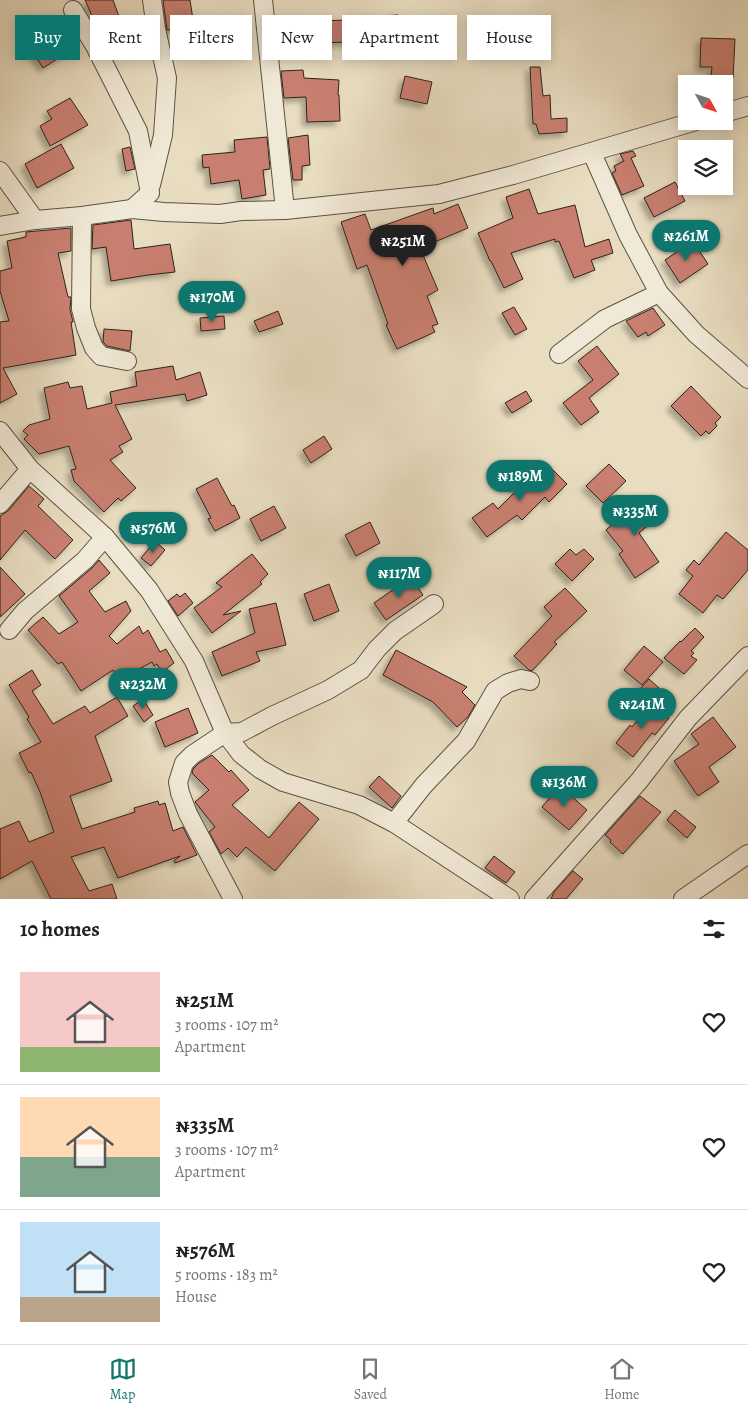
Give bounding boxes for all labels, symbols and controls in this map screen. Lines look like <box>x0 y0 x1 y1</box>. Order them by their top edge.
chip: Buy <box>15 15 80 60</box>
chip: Rent <box>90 15 160 60</box>
chip: Filters <box>170 15 252 60</box>
chip: New <box>262 15 332 60</box>
chip: Apartment <box>342 15 457 60</box>
chip: House <box>467 15 551 60</box>
north arrow <box>678 75 732 130</box>
map controls <box>678 75 733 195</box>
button: layers <box>678 140 733 195</box>
pin: ₦261M <box>651 220 721 262</box>
pin: ₦251M <box>368 224 438 267</box>
text: ₦261M <box>663 225 709 247</box>
text: ₦251M <box>380 230 426 252</box>
pin: ₦170M <box>177 280 247 323</box>
text: ₦170M <box>189 286 235 308</box>
pin: ₦189M <box>485 460 555 502</box>
text: ₦189M <box>497 465 543 487</box>
pin: ₦335M <box>600 494 670 537</box>
text: ₦335M <box>612 500 658 522</box>
pin: ₦576M <box>118 512 188 554</box>
text: ₦576M <box>130 517 176 539</box>
pin: ₦117M <box>364 556 434 599</box>
text: ₦117M <box>377 562 421 584</box>
pin: ₦232M <box>108 668 178 710</box>
text: ₦232M <box>119 673 167 695</box>
pin: ₦241M <box>607 688 677 730</box>
text: ₦241M <box>619 693 665 715</box>
pin: ₦136M <box>529 766 599 808</box>
text: ₦136M <box>542 771 586 793</box>
text: 10 homes <box>20 915 100 943</box>
icon: filters <box>700 915 728 943</box>
text: ₦251M <box>175 986 234 1014</box>
icon: home <box>60 992 120 1052</box>
icon: heart <box>700 1008 728 1036</box>
text: 3 rooms · 107 m² <box>175 1014 278 1036</box>
text: Apartment <box>175 1036 246 1058</box>
text: ₦335M <box>175 1111 235 1139</box>
icon: home <box>60 1117 120 1177</box>
icon: heart <box>700 1133 728 1161</box>
text: 3 rooms · 107 m² <box>175 1139 278 1161</box>
text: Apartment <box>175 1161 246 1183</box>
text: ₦576M <box>175 1236 235 1264</box>
icon: home <box>60 1242 120 1302</box>
icon: heart <box>700 1258 728 1286</box>
text: 5 rooms · 183 m² <box>175 1264 278 1286</box>
text: House <box>175 1286 217 1308</box>
tab: Map <box>109 1355 137 1404</box>
tab: Saved <box>354 1355 387 1404</box>
tab: Home <box>604 1355 639 1404</box>

